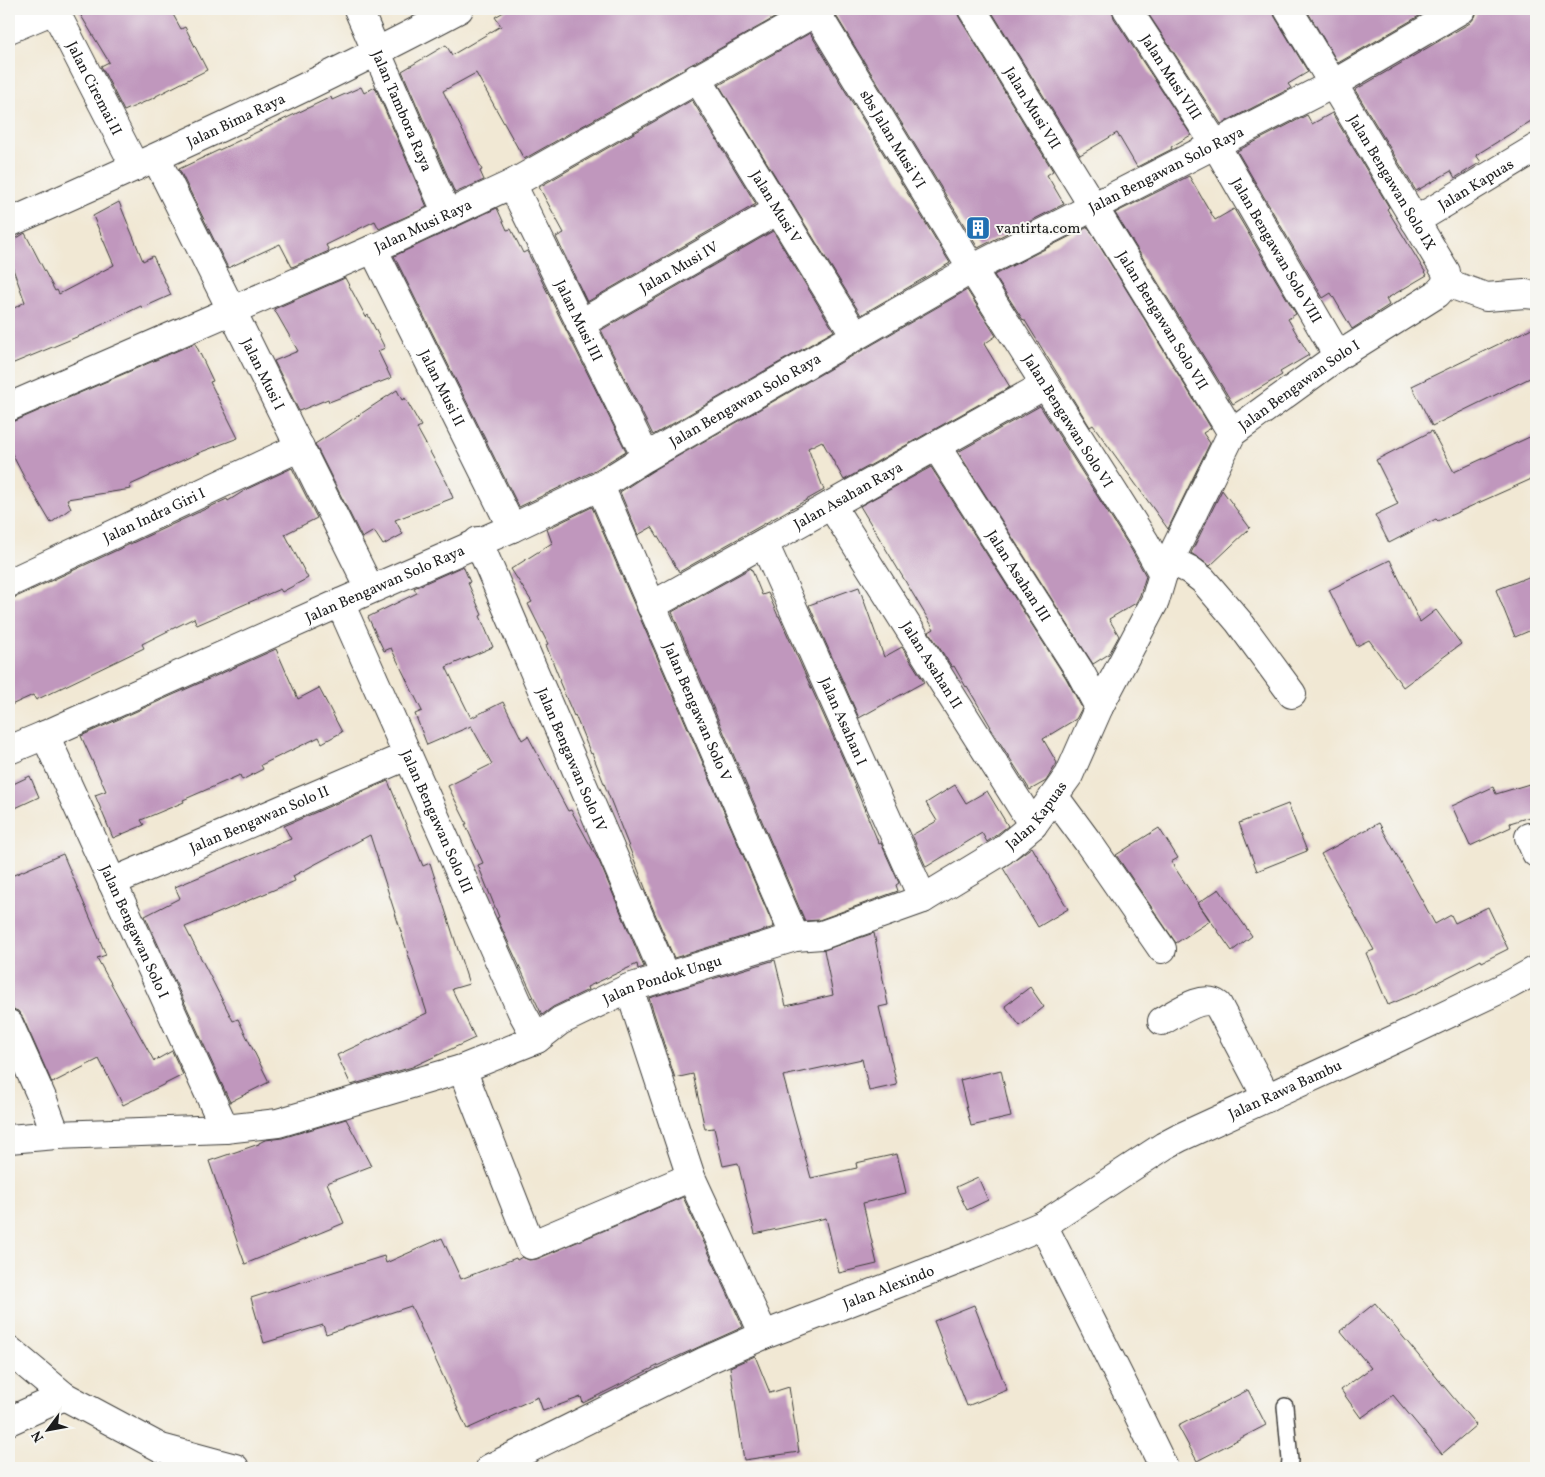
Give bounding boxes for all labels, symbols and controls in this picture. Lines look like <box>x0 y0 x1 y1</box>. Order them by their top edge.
street label: Jalan Musi VIII <box>1134 31 1206 125</box>
street label: Jalan Ciremai II <box>60 38 126 140</box>
street label: Jalan Tambora Raya <box>365 47 436 175</box>
street label: Jalan Musi VII <box>998 64 1065 154</box>
street label: sbs Jalan Musi VI <box>854 86 930 193</box>
street label: Jalan Bima Raya <box>184 89 289 154</box>
street label: Jalan Bengawan Solo IX <box>1342 111 1440 255</box>
street label: Jalan Bengawan Solo Raya <box>1085 122 1248 220</box>
street label: Jalan Kapuas <box>1435 155 1518 217</box>
street label: Jalan Musi V <box>744 167 805 248</box>
street label: Jalan Bengawan Solo VIII <box>1225 174 1326 328</box>
street label: Jalan Musi Raya <box>371 195 476 259</box>
building icon: vantirta.com <box>965 215 991 241</box>
place label: vantirta.com <box>996 219 1081 240</box>
street label: Jalan Musi IV <box>636 237 723 299</box>
street label: Jalan Bengawan Solo VII <box>1111 247 1212 395</box>
street label: Jalan Musi III <box>549 277 607 365</box>
street label: Jalan Musi I <box>235 335 289 414</box>
street label: Jalan Bengawan Solo I <box>1235 336 1364 437</box>
street label: Jalan Musi II <box>413 347 469 430</box>
street label: Jalan Bengawan Solo Raya <box>666 349 826 453</box>
street label: Jalan Bengawan Solo VI <box>1017 351 1117 492</box>
street label: Jalan Asahan Raya <box>790 458 907 536</box>
street label: Jalan Indra Giri I <box>100 484 209 550</box>
street label: Jalan Asahan III <box>980 527 1055 627</box>
street label: Jalan Bengawan Solo Raya <box>302 541 468 629</box>
street label: Jalan Asahan II <box>895 618 966 713</box>
street label: Jalan Bengawan Solo V <box>657 640 735 785</box>
street label: Jalan Asahan I <box>813 674 871 769</box>
street label: Jalan Bengawan Solo IV <box>530 685 611 836</box>
street label: Jalan Bengawan Solo III <box>395 747 477 897</box>
street label: Jalan Kapuas <box>1002 778 1073 856</box>
street label: Jalan Bengawan Solo II <box>187 781 333 860</box>
street label: Jalan Bengawan Solo I <box>94 862 173 1002</box>
street label: Jalan Pondok Ungu <box>600 951 725 1011</box>
street label: Jalan Rawa Bambu <box>1225 1056 1346 1126</box>
street label: Jalan Alexindo <box>840 1261 938 1316</box>
north arrow <box>22 1404 72 1454</box>
text: N <box>27 1427 49 1445</box>

